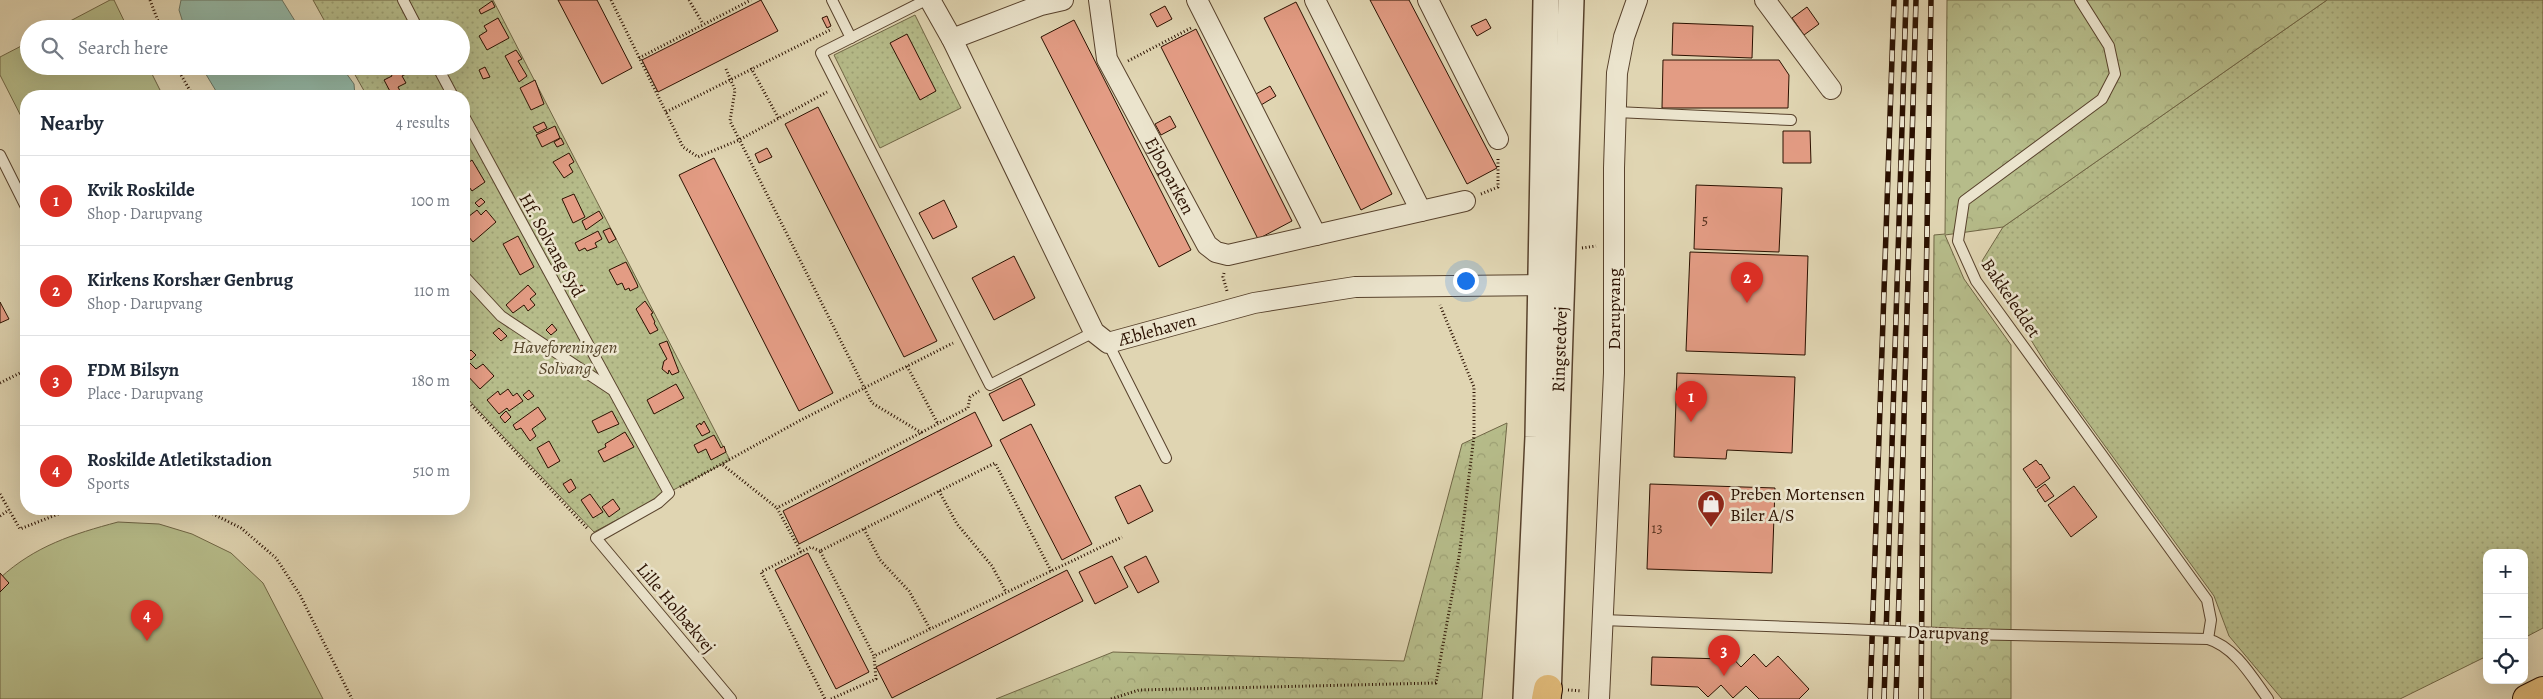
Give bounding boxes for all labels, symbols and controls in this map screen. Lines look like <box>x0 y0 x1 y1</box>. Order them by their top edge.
search box <box>20 20 470 75</box>
icon: search <box>38 34 66 62</box>
text: Search here <box>78 35 168 61</box>
text: Nearby <box>40 109 103 137</box>
text: 4 results <box>396 112 450 134</box>
street label: Ejboparken <box>1139 133 1200 219</box>
text: Kvik Roskilde <box>87 177 195 203</box>
street label: Hf. Solvang Syd <box>514 189 591 302</box>
text: 1 <box>53 190 59 212</box>
text: 100 m <box>411 190 450 212</box>
text: Shop · Darupvang <box>87 203 203 225</box>
house number: 5 <box>1702 210 1708 230</box>
street label: Bakkeleddet <box>1976 254 2046 342</box>
pin: 2 <box>1731 262 1763 303</box>
text: Kirkens Korshær Genbrug <box>87 267 293 293</box>
your location <box>1453 268 1479 294</box>
street label: Darupvang <box>1602 268 1626 350</box>
text: 2 <box>52 280 60 302</box>
text: 110 m <box>414 280 450 302</box>
text: Shop · Darupvang <box>87 293 203 315</box>
street label: Ringstedvej <box>1546 306 1573 393</box>
street label: Æblehaven <box>1114 307 1199 352</box>
park label: Haveforeningen Solvang <box>513 335 617 380</box>
text: FDM Bilsyn <box>87 357 179 383</box>
text: 3 <box>53 370 59 392</box>
text: 180 m <box>412 370 450 392</box>
pin: 1 <box>1675 381 1707 422</box>
text: Place · Darupvang <box>87 383 203 405</box>
text: Roskilde Atletikstadion <box>87 447 272 473</box>
text: 4 <box>52 460 60 482</box>
text: 510 m <box>413 460 450 482</box>
text: Sports <box>87 473 130 495</box>
place label: Preben Mortensen Biler A/S <box>1730 482 1865 527</box>
shop icon: Preben Mortensen Biler A/S <box>1696 489 1726 528</box>
house number: 13 <box>1651 518 1663 538</box>
map controls <box>2483 549 2528 684</box>
button: + <box>2483 549 2528 594</box>
street label: Lille Holbækvej <box>631 558 721 658</box>
button: − <box>2483 594 2528 639</box>
pin: 4 <box>131 600 163 641</box>
street label: Darupvang <box>1907 620 1989 646</box>
pin: 3 <box>1708 635 1740 676</box>
button: locate <box>2483 639 2528 684</box>

